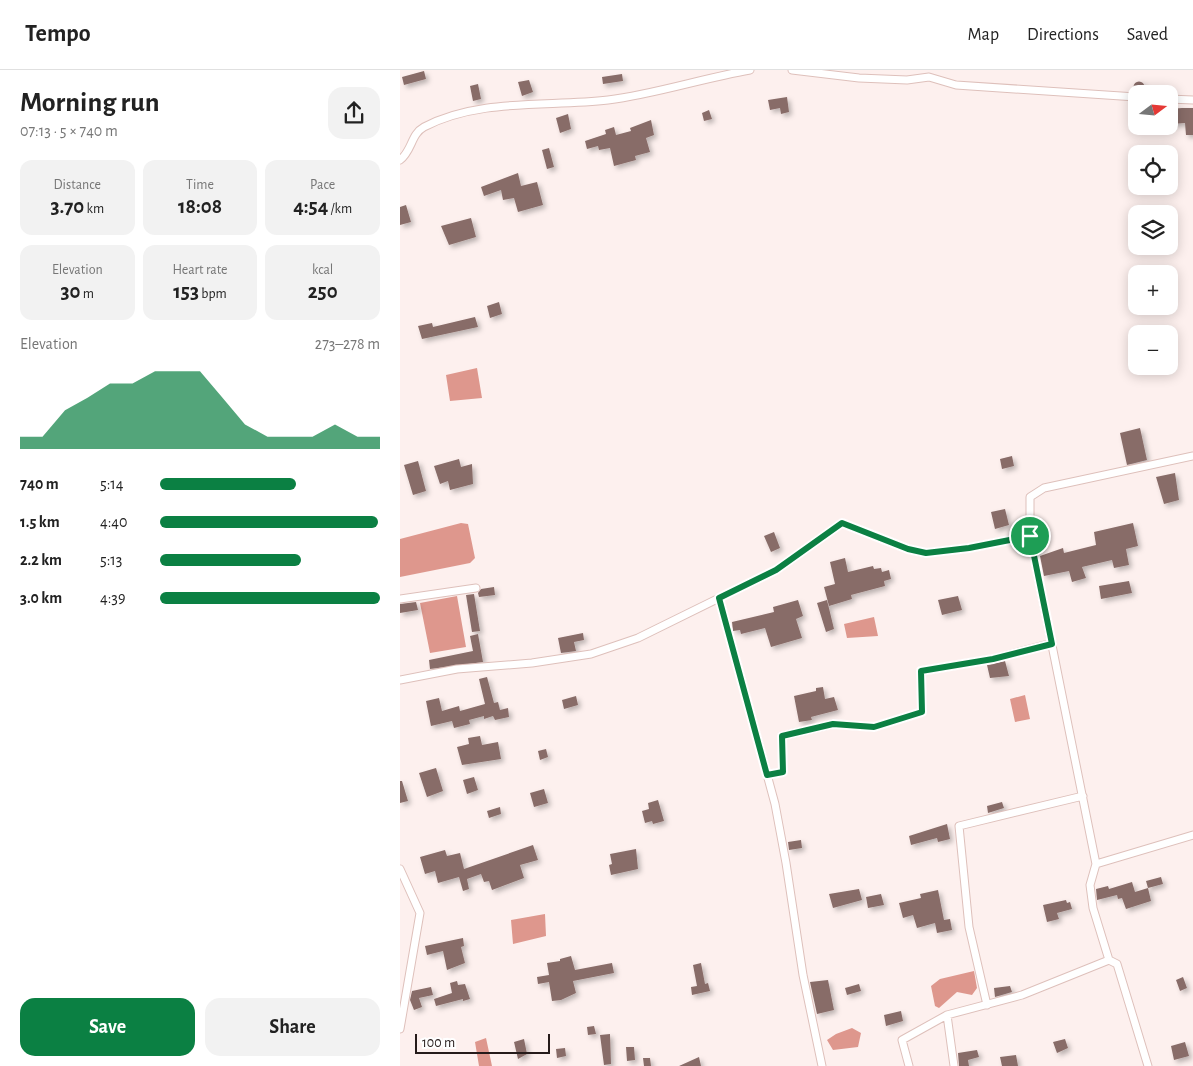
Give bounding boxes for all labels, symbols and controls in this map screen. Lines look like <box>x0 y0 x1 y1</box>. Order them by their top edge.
text: Tempo <box>25 22 91 46</box>
text: Map <box>968 26 999 44</box>
text: Directions <box>1027 26 1099 44</box>
text: Saved <box>1127 26 1168 44</box>
north arrow <box>1128 85 1178 135</box>
map controls <box>1128 85 1178 375</box>
button: share <box>328 87 380 139</box>
text: Morning run <box>20 89 160 117</box>
text: 07:13 · 5 × 740 m <box>20 123 118 139</box>
button: locate <box>1128 145 1178 195</box>
text: Distance <box>54 178 101 192</box>
text: Time <box>186 178 214 192</box>
text: Pace <box>310 178 335 192</box>
text: 3.70 <box>50 196 84 217</box>
text: 18:08 <box>178 196 222 217</box>
text: 4:54 <box>293 196 328 217</box>
text: km <box>84 202 104 216</box>
text: /km <box>328 202 352 216</box>
button: layers <box>1128 205 1178 255</box>
text: Elevation <box>52 263 103 277</box>
text: Heart rate <box>173 263 227 277</box>
text: kcal <box>312 263 333 277</box>
button: + <box>1128 265 1178 315</box>
text: 30 <box>61 281 81 302</box>
text: 153 <box>173 281 199 302</box>
text: 250 <box>308 281 338 302</box>
text: m <box>81 287 94 301</box>
text: bpm <box>199 287 227 301</box>
button: − <box>1128 325 1178 375</box>
text: Elevation <box>20 336 78 352</box>
text: 273–278 m <box>315 336 380 352</box>
text: 740 m <box>20 476 59 492</box>
text: 5:14 <box>100 476 124 492</box>
text: 1.5 km <box>20 514 60 530</box>
text: 4:40 <box>100 514 128 530</box>
pin <box>1009 515 1051 557</box>
icon: arrive <box>1016 522 1044 550</box>
text: 2.2 km <box>20 552 62 568</box>
text: 5:13 <box>100 552 122 568</box>
text: 3.0 km <box>20 590 62 606</box>
text: 4:39 <box>100 590 125 606</box>
button: Save <box>20 998 195 1056</box>
button: Share <box>205 998 380 1056</box>
scale bar <box>415 1031 550 1054</box>
text: 100 m <box>422 1036 455 1050</box>

